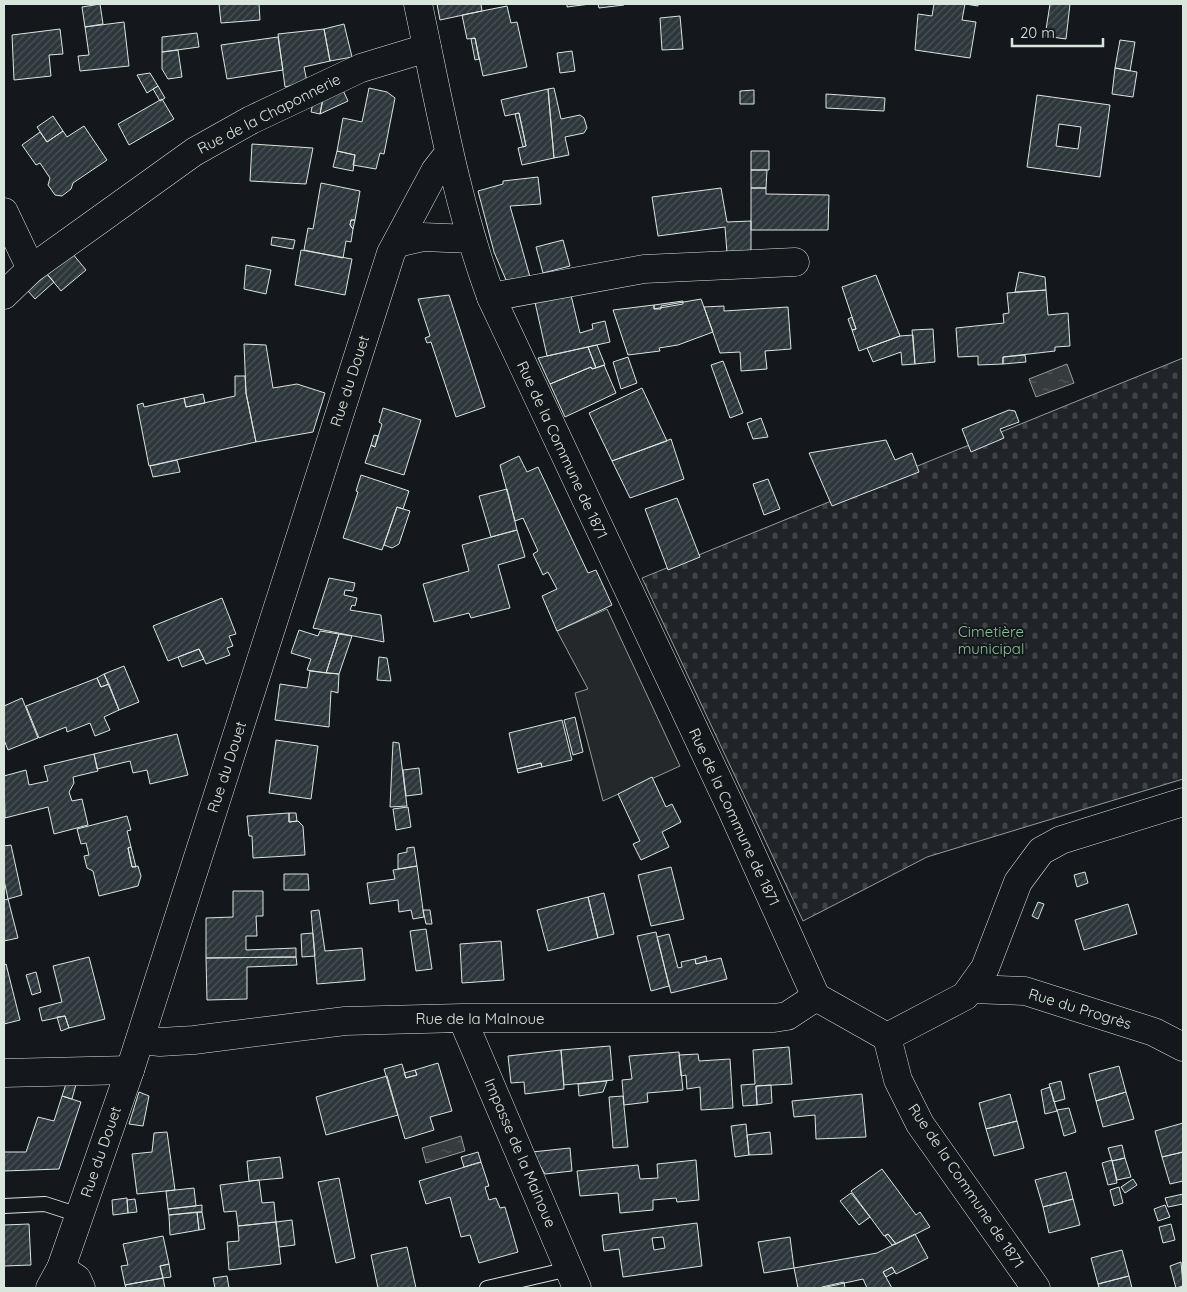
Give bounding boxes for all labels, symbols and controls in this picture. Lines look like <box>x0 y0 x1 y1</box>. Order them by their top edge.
scale bar <box>1012 15 1103 47</box>
text: 20 m <box>1020 23 1055 42</box>
street label: Rue de la Chaponnerie <box>194 69 344 158</box>
street label: Rue du Douet <box>326 333 373 429</box>
street label: Rue de la Commune de 1871 <box>513 358 612 542</box>
park label: Cimetière municipal <box>958 622 1024 658</box>
street label: Rue du Douet <box>203 719 250 815</box>
street label: Rue de la Commune de 1871 <box>685 725 784 909</box>
street label: Rue du Progrès <box>1026 984 1134 1033</box>
street label: Rue de la Malnoue <box>416 1009 545 1028</box>
street label: Impasse de la Malnoue <box>480 1075 561 1230</box>
street label: Rue de la Commune de 1871 <box>904 1100 1029 1271</box>
street label: Rue du Douet <box>76 1104 125 1200</box>

